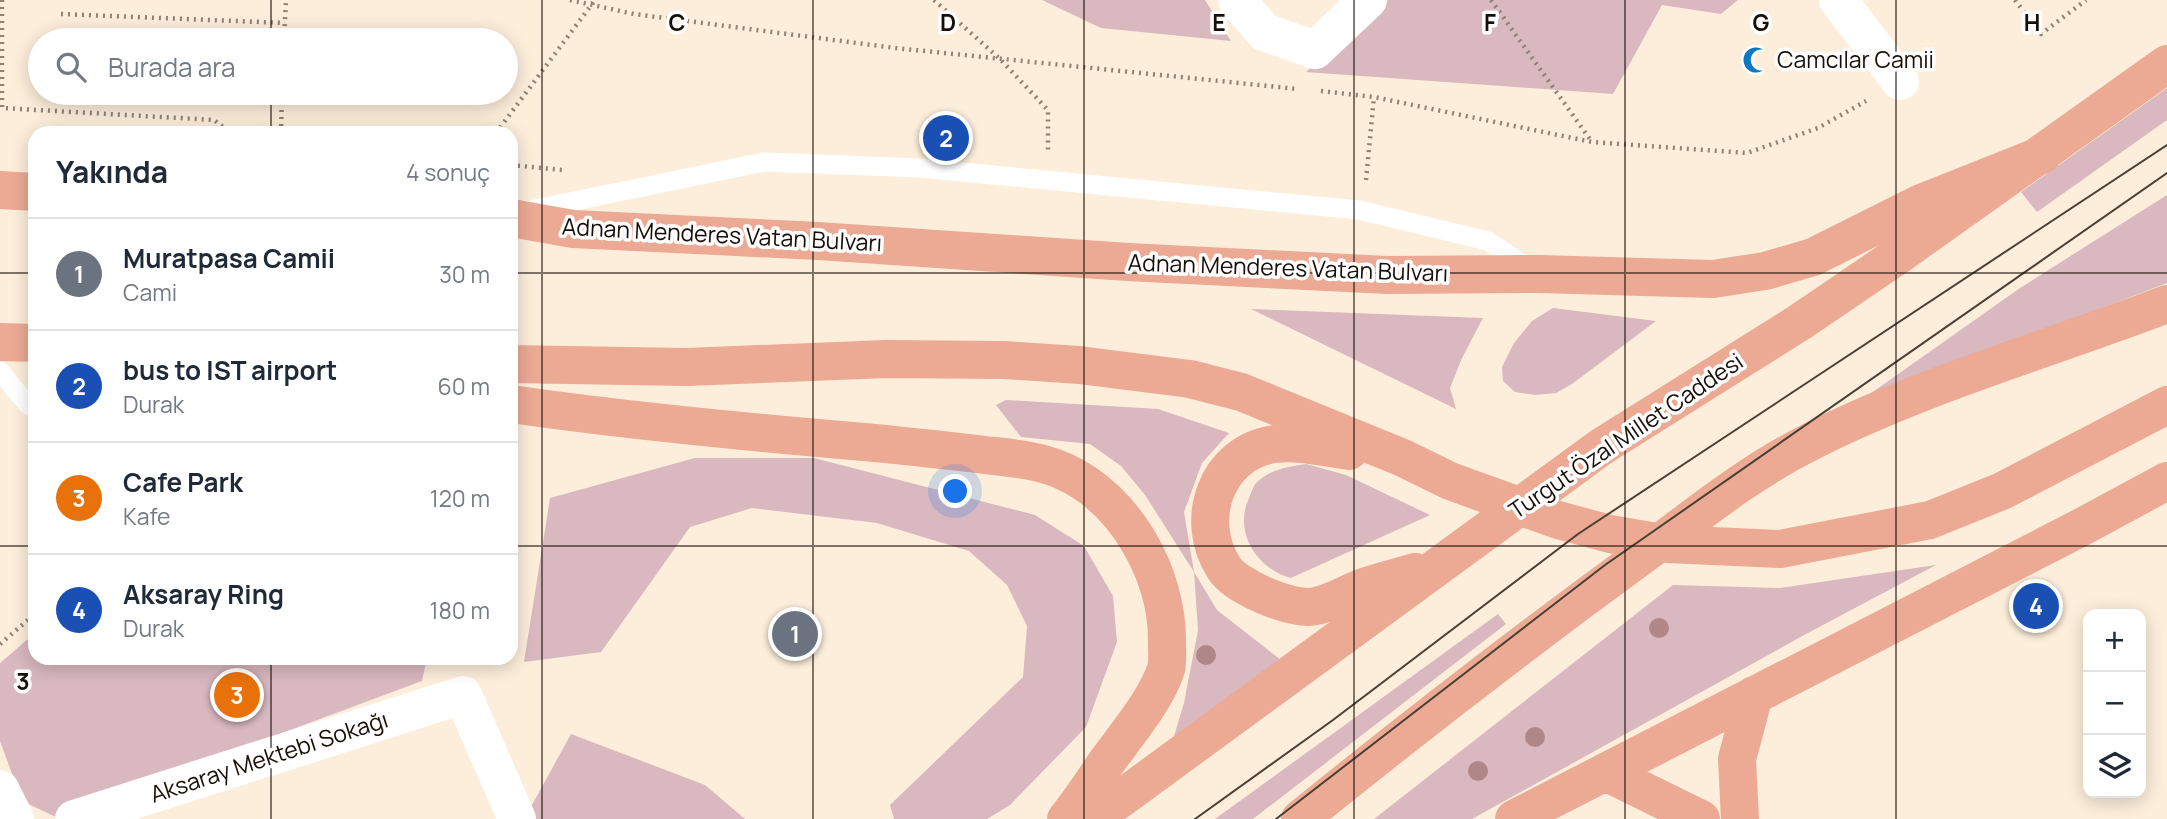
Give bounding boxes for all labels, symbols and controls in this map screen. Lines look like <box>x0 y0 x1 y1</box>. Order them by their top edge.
text: C <box>669 6 686 38</box>
text: D <box>940 6 956 38</box>
text: E <box>1212 6 1226 38</box>
text: F <box>1484 6 1496 38</box>
text: G <box>1753 6 1770 38</box>
text: H <box>2024 6 2040 38</box>
search box <box>28 28 518 105</box>
place label: Camcılar Camii <box>1777 43 1934 75</box>
mosque icon: Camcılar Camii <box>1741 45 1771 75</box>
icon: search <box>52 48 90 86</box>
text: Burada ara <box>108 49 235 85</box>
pin: 2 <box>923 112 969 164</box>
text: Yakında <box>56 151 168 192</box>
text: 4 sonuç <box>406 156 490 188</box>
street label: Adnan Menderes Vatan Bulvarı <box>561 210 883 258</box>
text: Muratpasa Camii <box>123 240 335 276</box>
street label: Adnan Menderes Vatan Bulvarı <box>1127 245 1449 289</box>
text: 1 <box>74 258 84 290</box>
text: 30 m <box>439 258 490 290</box>
text: Cami <box>123 276 177 308</box>
street label: Turgut Özal Millet Caddesi <box>1502 345 1749 526</box>
text: bus to IST airport <box>123 352 337 388</box>
text: 2 <box>72 370 86 402</box>
text: 60 m <box>438 370 490 402</box>
text: Durak <box>123 388 184 420</box>
text: Cafe Park <box>123 464 243 500</box>
your location <box>938 474 972 508</box>
text: 3 <box>72 482 86 514</box>
text: 120 m <box>430 482 490 514</box>
text: Kafe <box>123 500 171 532</box>
text: Aksaray Ring <box>123 576 284 612</box>
pin: 4 <box>2013 580 2059 632</box>
text: 4 <box>72 594 86 626</box>
text: 180 m <box>430 594 490 626</box>
pin: 1 <box>772 608 818 660</box>
map controls <box>2083 609 2146 798</box>
button: + <box>2083 609 2146 672</box>
text: Durak <box>123 612 184 644</box>
text: 3 <box>16 665 30 697</box>
pin: 3 <box>214 669 260 721</box>
button: − <box>2083 672 2146 735</box>
street label: Aksaray Mektebi Sokağı <box>146 702 392 810</box>
button: layers <box>2083 735 2146 798</box>

